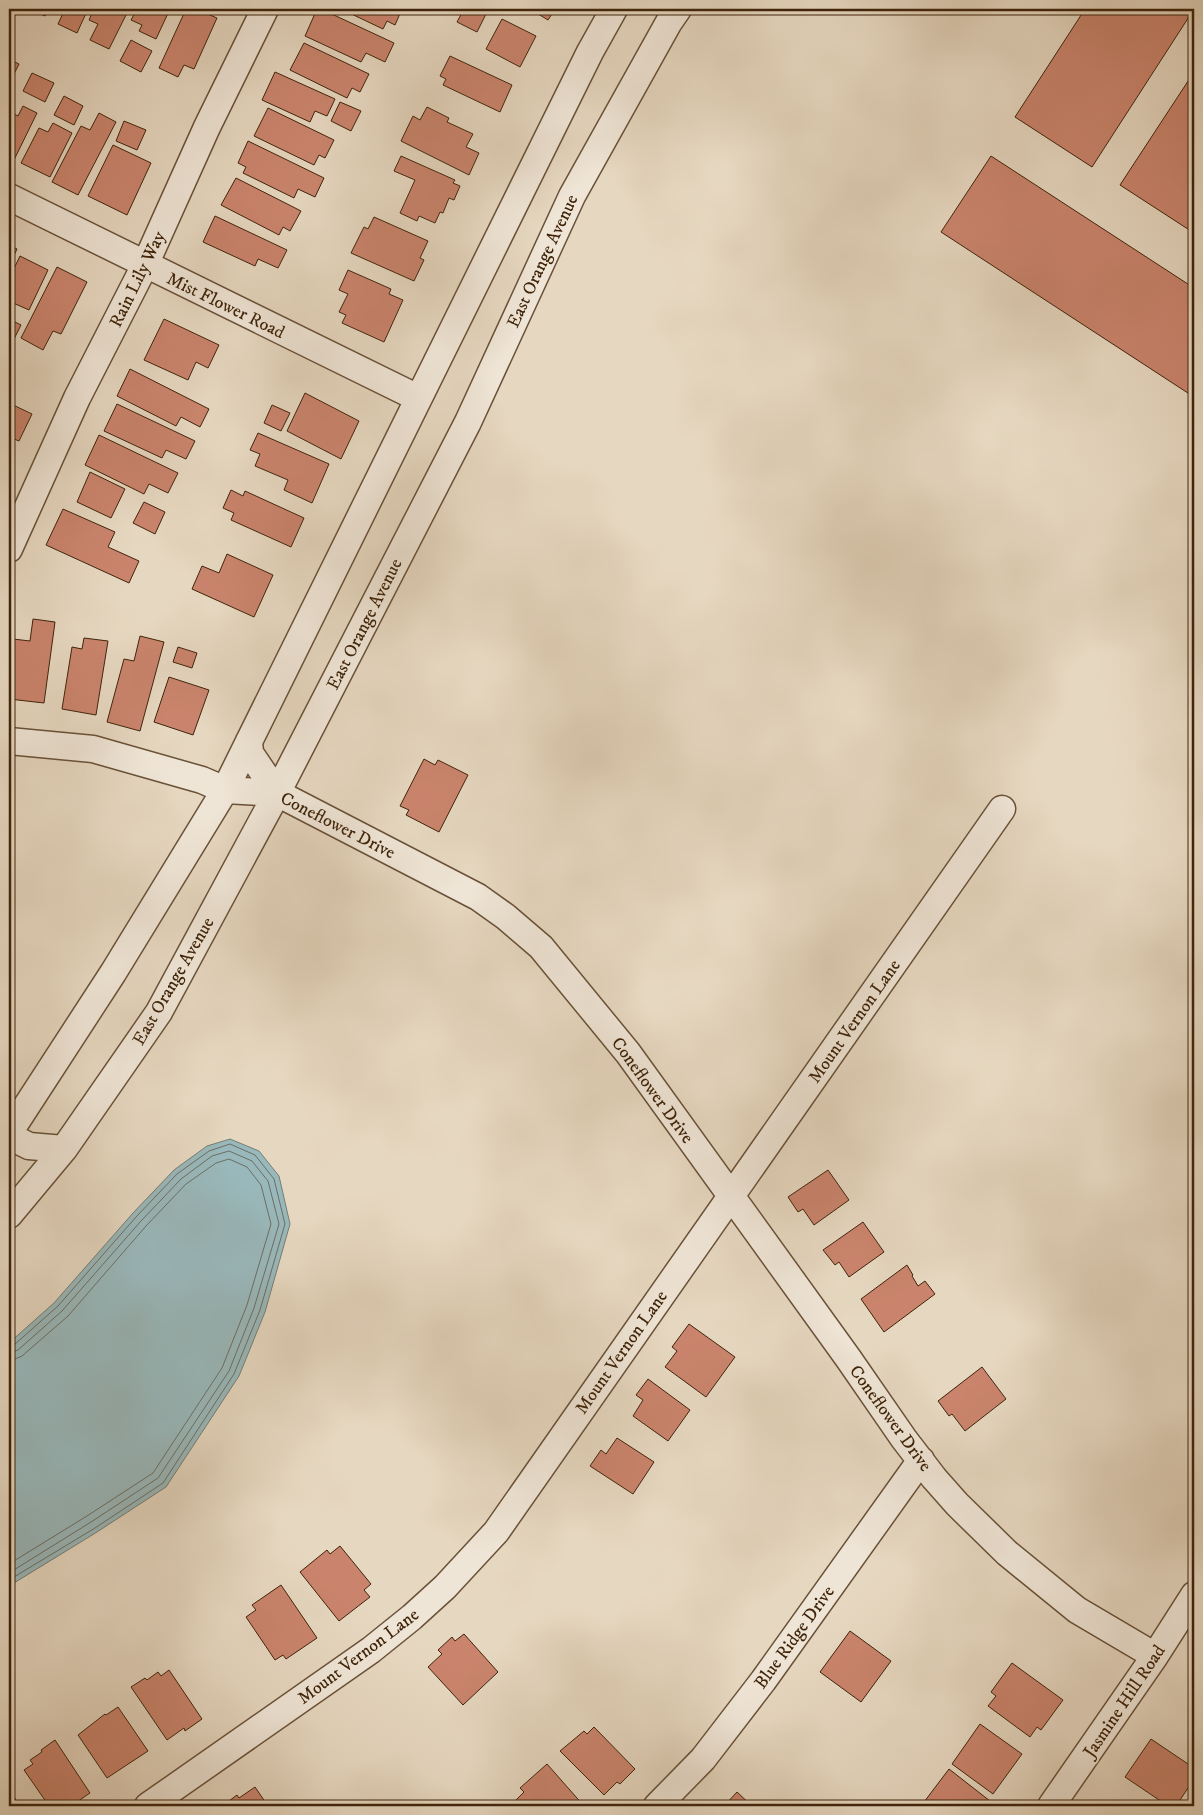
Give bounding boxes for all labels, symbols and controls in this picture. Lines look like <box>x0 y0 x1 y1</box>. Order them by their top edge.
street label: East Orange Avenue <box>502 191 583 332</box>
street label: Rain Lily Way <box>105 227 171 331</box>
street label: Mist Flower Road <box>163 268 288 344</box>
street label: East Orange Avenue <box>322 555 407 694</box>
street label: Coneflower Drive <box>276 787 399 864</box>
street label: East Orange Avenue <box>128 913 220 1050</box>
street label: Mount Vernon Lane <box>804 955 906 1088</box>
street label: Coneflower Drive <box>606 1033 698 1148</box>
street label: Mount Vernon Lane <box>571 1286 673 1419</box>
street label: Coneflower Drive <box>844 1361 936 1476</box>
street label: Blue Ridge Drive <box>750 1582 840 1694</box>
street label: Mount Vernon Lane <box>294 1604 423 1709</box>
street label: Jasmine Hill Road <box>1078 1641 1171 1764</box>

